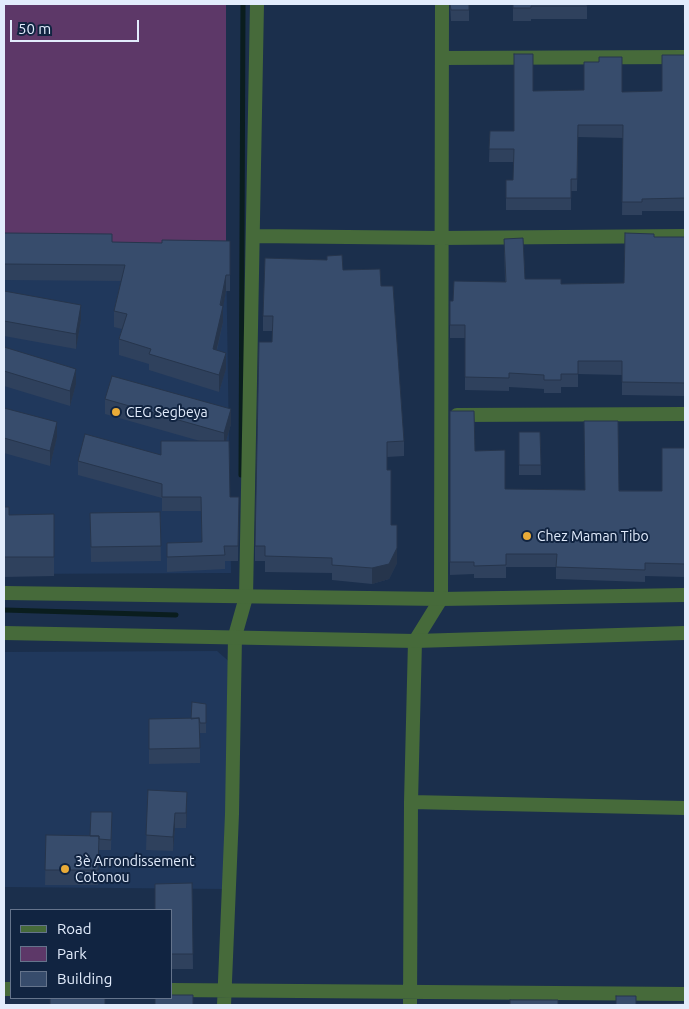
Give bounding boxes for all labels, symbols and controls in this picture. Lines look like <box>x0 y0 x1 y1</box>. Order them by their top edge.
scale bar <box>12 10 141 42</box>
text: 50 m <box>18 20 51 37</box>
place label: CEG Segbeya <box>126 404 208 420</box>
marker: CEG Segbeya <box>110 406 122 418</box>
place label: Chez Maman Tibo <box>537 528 649 544</box>
marker: Chez Maman Tibo <box>521 530 533 542</box>
place label: 3è Arrondissement Cotonou <box>75 853 194 886</box>
marker: 3è Arrondissement Cotonou <box>59 863 71 875</box>
legend <box>10 909 172 999</box>
text: Road <box>57 920 92 937</box>
text: Park <box>57 945 87 962</box>
text: Building <box>57 970 112 987</box>

